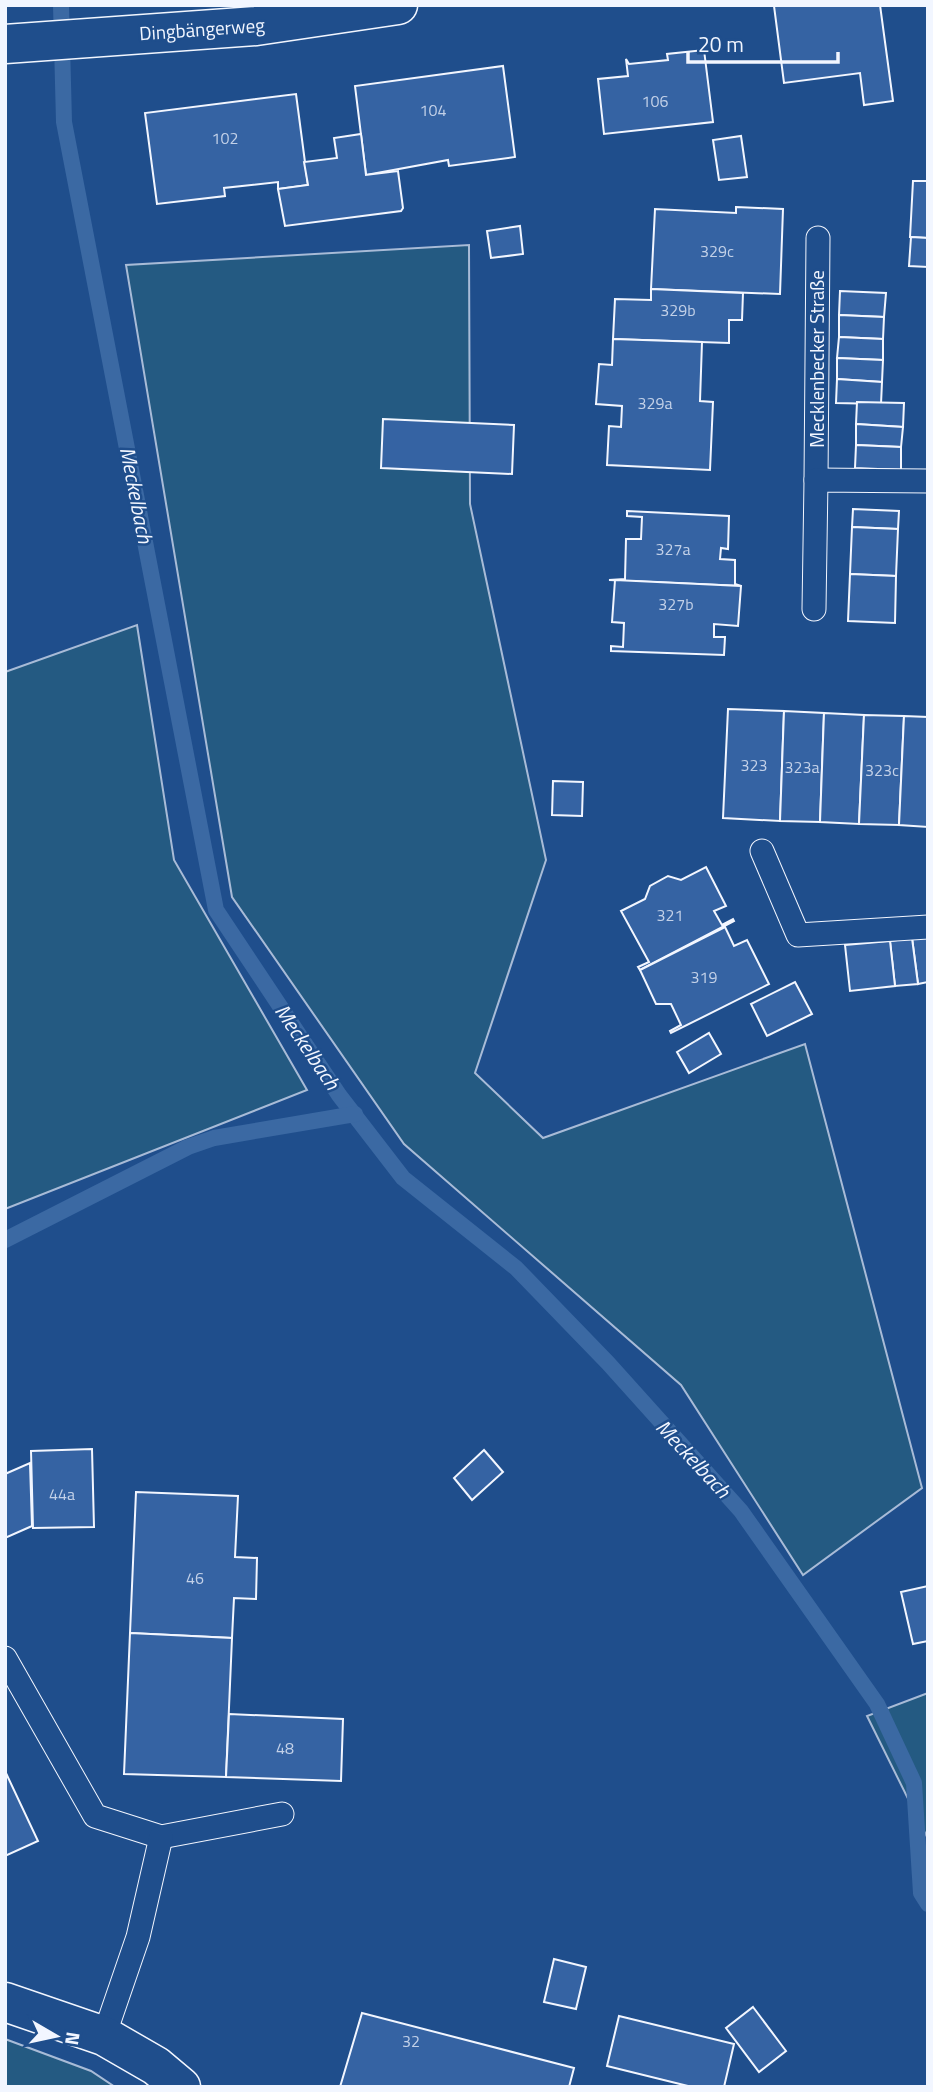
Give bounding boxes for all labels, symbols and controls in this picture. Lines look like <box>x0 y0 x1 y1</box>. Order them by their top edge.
street label: Dingbängerweg <box>138 10 266 47</box>
scale bar <box>688 21 838 65</box>
text: 20 m <box>698 28 744 60</box>
house number: 106 <box>642 89 668 113</box>
house number: 104 <box>420 98 446 122</box>
house number: 102 <box>212 126 238 150</box>
house number: 329c <box>700 239 734 263</box>
street label: Mecklenbecker Straße <box>802 270 831 448</box>
house number: 329b <box>660 298 696 322</box>
house number: 329a <box>638 391 672 415</box>
water label: Meckelbach <box>112 444 162 546</box>
house number: 327a <box>656 537 690 561</box>
house number: 327b <box>658 592 694 616</box>
house number: 323 <box>741 753 767 777</box>
house number: 323a <box>785 755 819 779</box>
house number: 323c <box>865 758 899 782</box>
house number: 321 <box>657 903 683 927</box>
house number: 319 <box>691 965 717 989</box>
water label: Meckelbach <box>267 997 349 1096</box>
water label: Meckelbach <box>649 1412 739 1505</box>
house number: 44a <box>49 1482 75 1506</box>
house number: 46 <box>186 1566 204 1590</box>
house number: 48 <box>276 1736 294 1760</box>
north arrow <box>21 2001 91 2071</box>
house number: 32 <box>402 2029 420 2053</box>
text: N <box>58 2030 89 2048</box>

